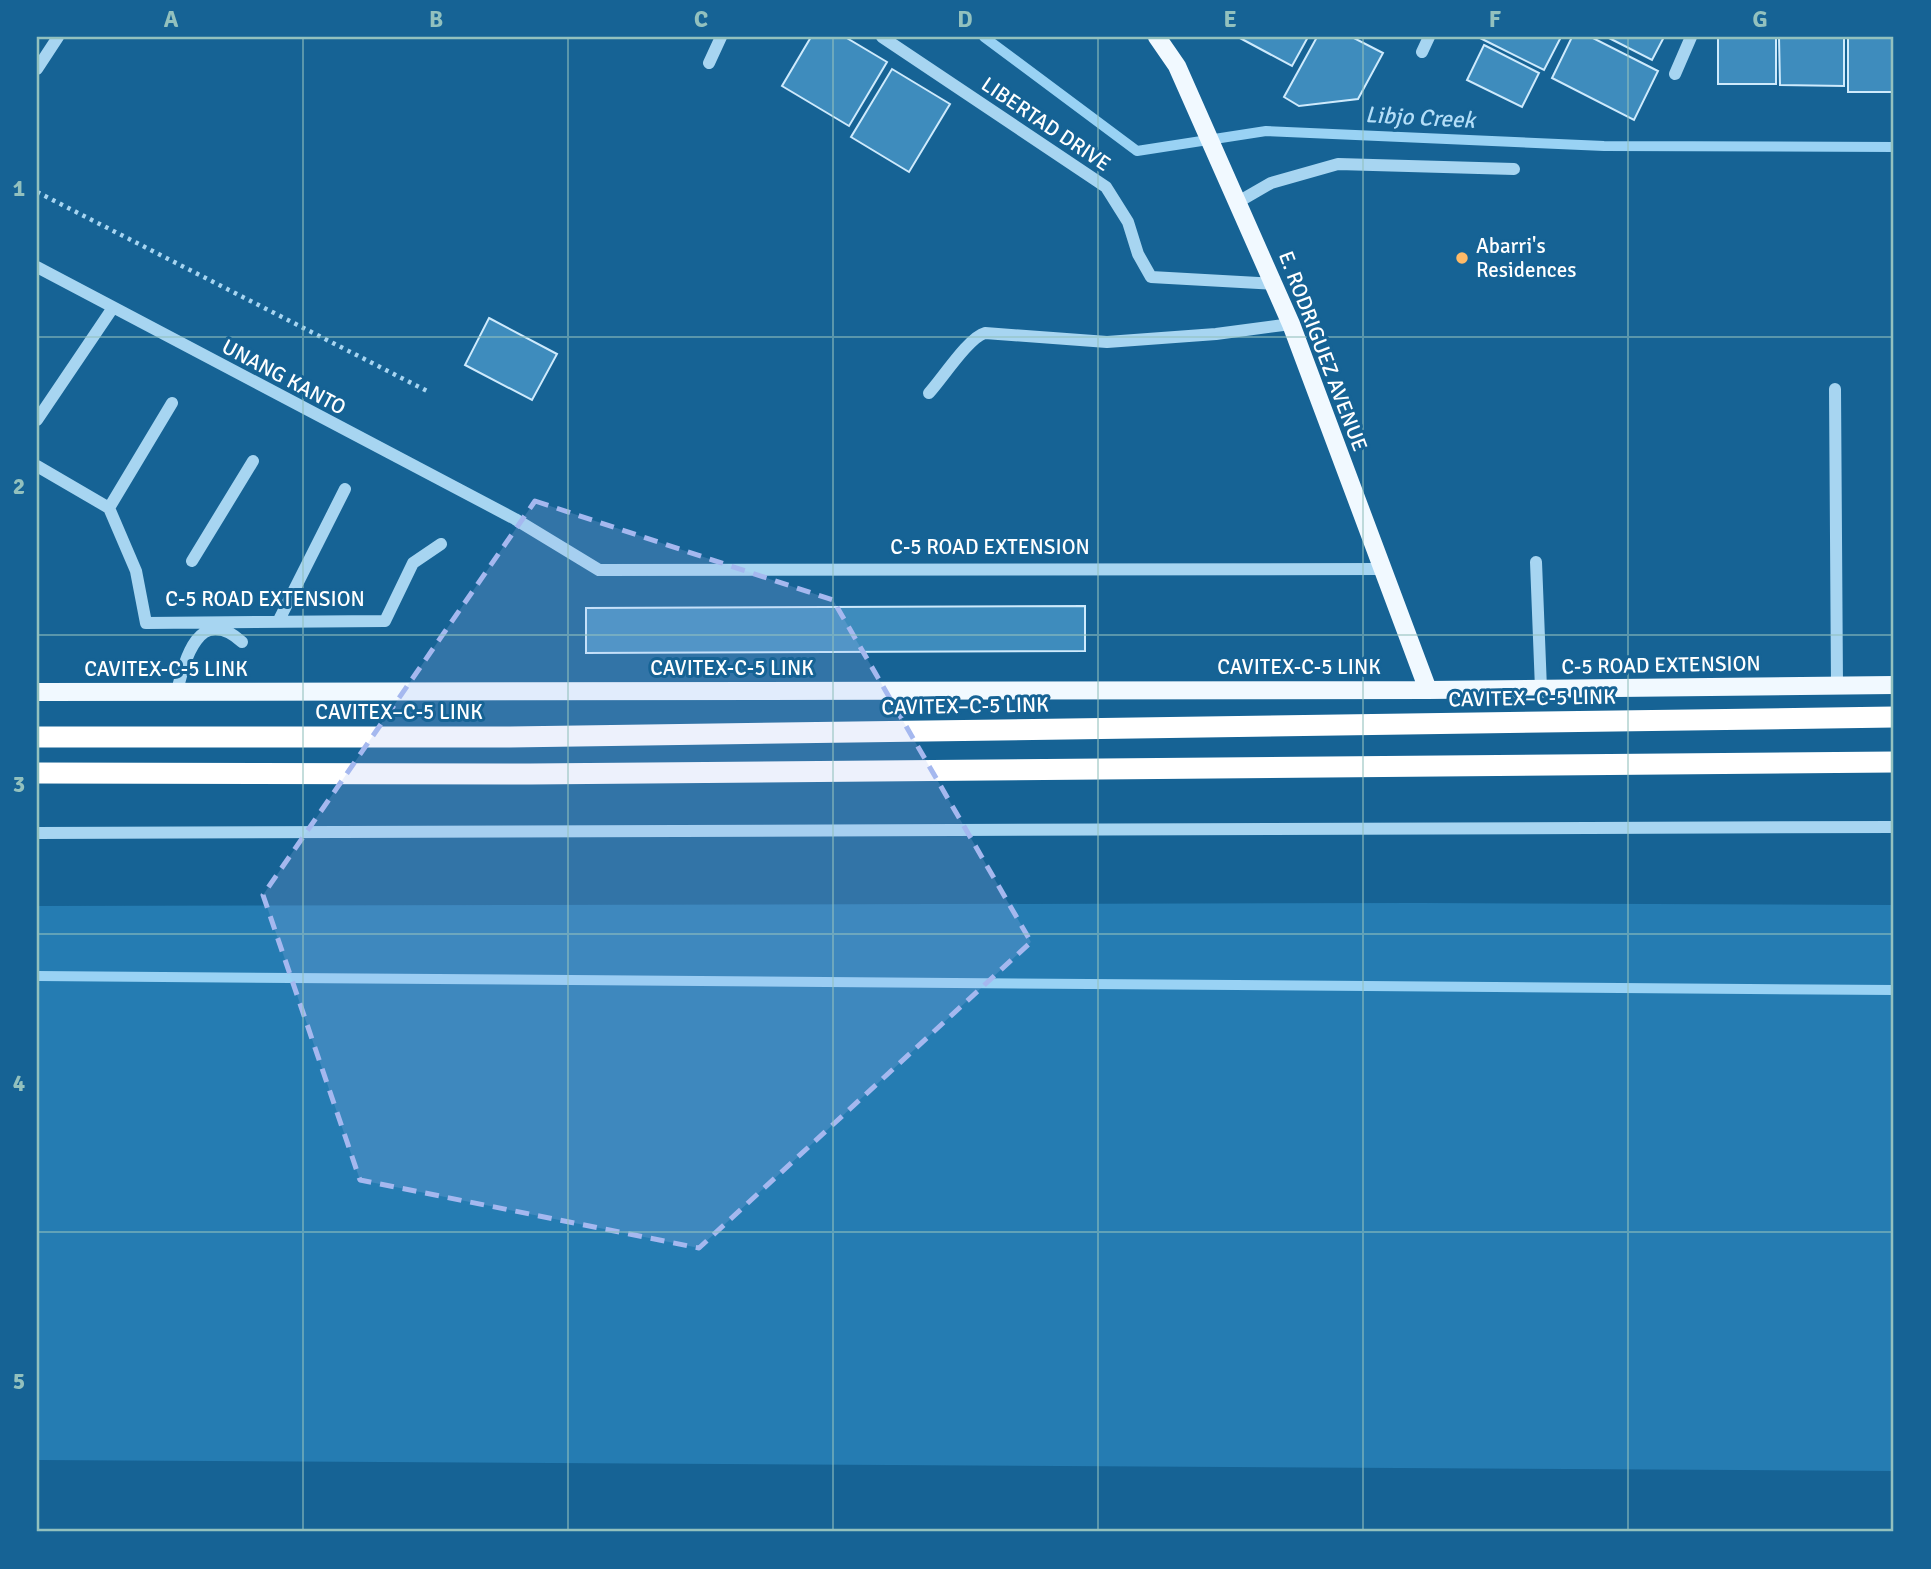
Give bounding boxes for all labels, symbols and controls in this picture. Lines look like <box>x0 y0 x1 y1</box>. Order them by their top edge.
text: A <box>164 5 179 34</box>
text: B <box>429 5 443 34</box>
text: C <box>694 5 708 34</box>
text: D <box>957 5 973 34</box>
text: E <box>1223 5 1237 34</box>
text: F <box>1489 5 1501 34</box>
text: G <box>1752 5 1768 34</box>
street label: LIBERTAD DRIVE <box>976 71 1116 177</box>
water label: Libjo Creek <box>1364 100 1478 135</box>
text: 1 <box>13 174 25 203</box>
place label: Abarri's Residences <box>1476 233 1576 283</box>
street label: E. RODRIGUEZ AVENUE <box>1273 247 1373 455</box>
marker: Abarri's Residences <box>1454 250 1470 266</box>
street label: UNANG KANTO <box>218 333 350 421</box>
text: 2 <box>13 472 25 501</box>
street label: C-5 ROAD EXTENSION <box>890 534 1090 560</box>
street label: C-5 ROAD EXTENSION <box>165 586 365 612</box>
street label: C-5 ROAD EXTENSION <box>1561 650 1761 680</box>
street label: CAVITEX-C-5 LINK <box>1217 654 1381 680</box>
street label: CAVITEX-C-5 LINK <box>650 655 814 681</box>
street label: CAVITEX-C-5 LINK <box>84 656 248 682</box>
street label: CAVITEX–C-5 LINK <box>1448 684 1616 712</box>
street label: CAVITEX–C-5 LINK <box>881 692 1049 720</box>
street label: CAVITEX–C-5 LINK <box>315 699 483 725</box>
text: 3 <box>13 770 25 799</box>
text: 4 <box>13 1069 25 1098</box>
text: 5 <box>13 1367 25 1396</box>

